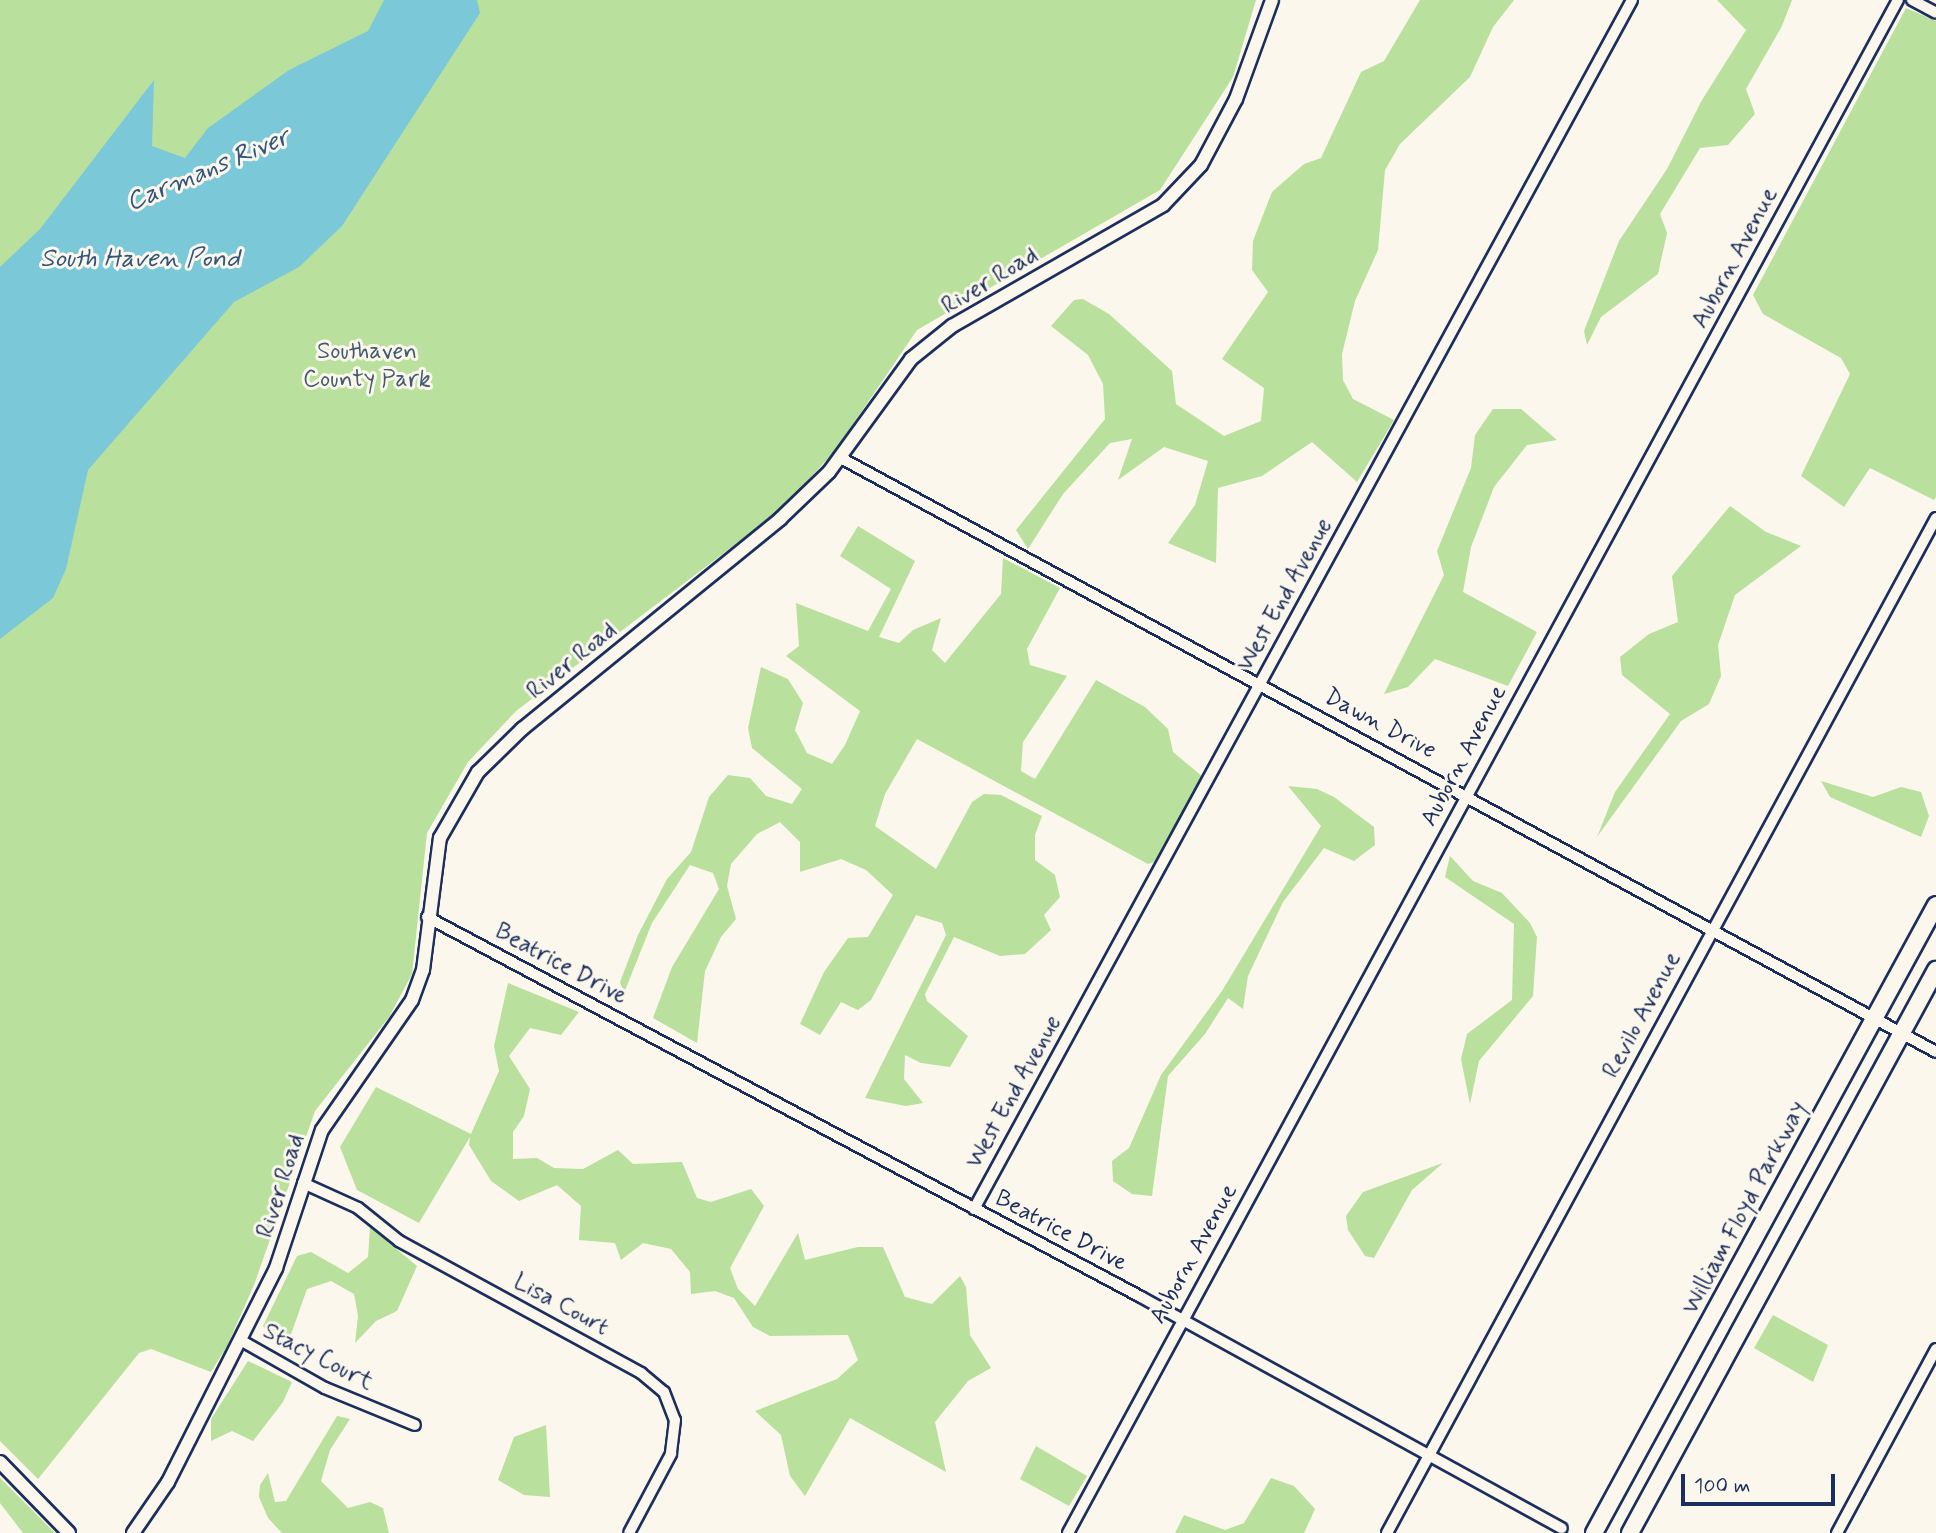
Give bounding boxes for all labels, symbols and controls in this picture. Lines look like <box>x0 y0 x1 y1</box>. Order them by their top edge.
water label: Carmans River <box>122 123 294 219</box>
street label: Auborn Avenue <box>1686 183 1784 333</box>
street label: River Road <box>936 241 1044 321</box>
water label: South Haven Pond <box>41 244 239 276</box>
park label: Southaven County Park <box>304 338 430 394</box>
street label: West End Avenue <box>1230 511 1340 679</box>
street label: River Road <box>521 616 623 706</box>
street label: Auborn Avenue <box>1415 681 1513 831</box>
street label: Dawn Drive <box>1319 683 1441 765</box>
street label: Beatrice Drive <box>491 917 631 1011</box>
street label: Revilo Avenue <box>1597 947 1687 1083</box>
street label: West End Avenue <box>959 1008 1069 1176</box>
street label: William Floyd Parkway <box>1678 1099 1812 1317</box>
street label: River Road <box>251 1130 311 1242</box>
street label: Auborn Avenue <box>1144 1179 1244 1329</box>
street label: Beatrice Drive <box>991 1184 1131 1278</box>
street label: Lisa Court <box>507 1267 615 1343</box>
street label: Stacy Court <box>258 1317 378 1397</box>
scale bar <box>1684 1460 1838 1504</box>
text: 100 m <box>1694 1472 1750 1500</box>

